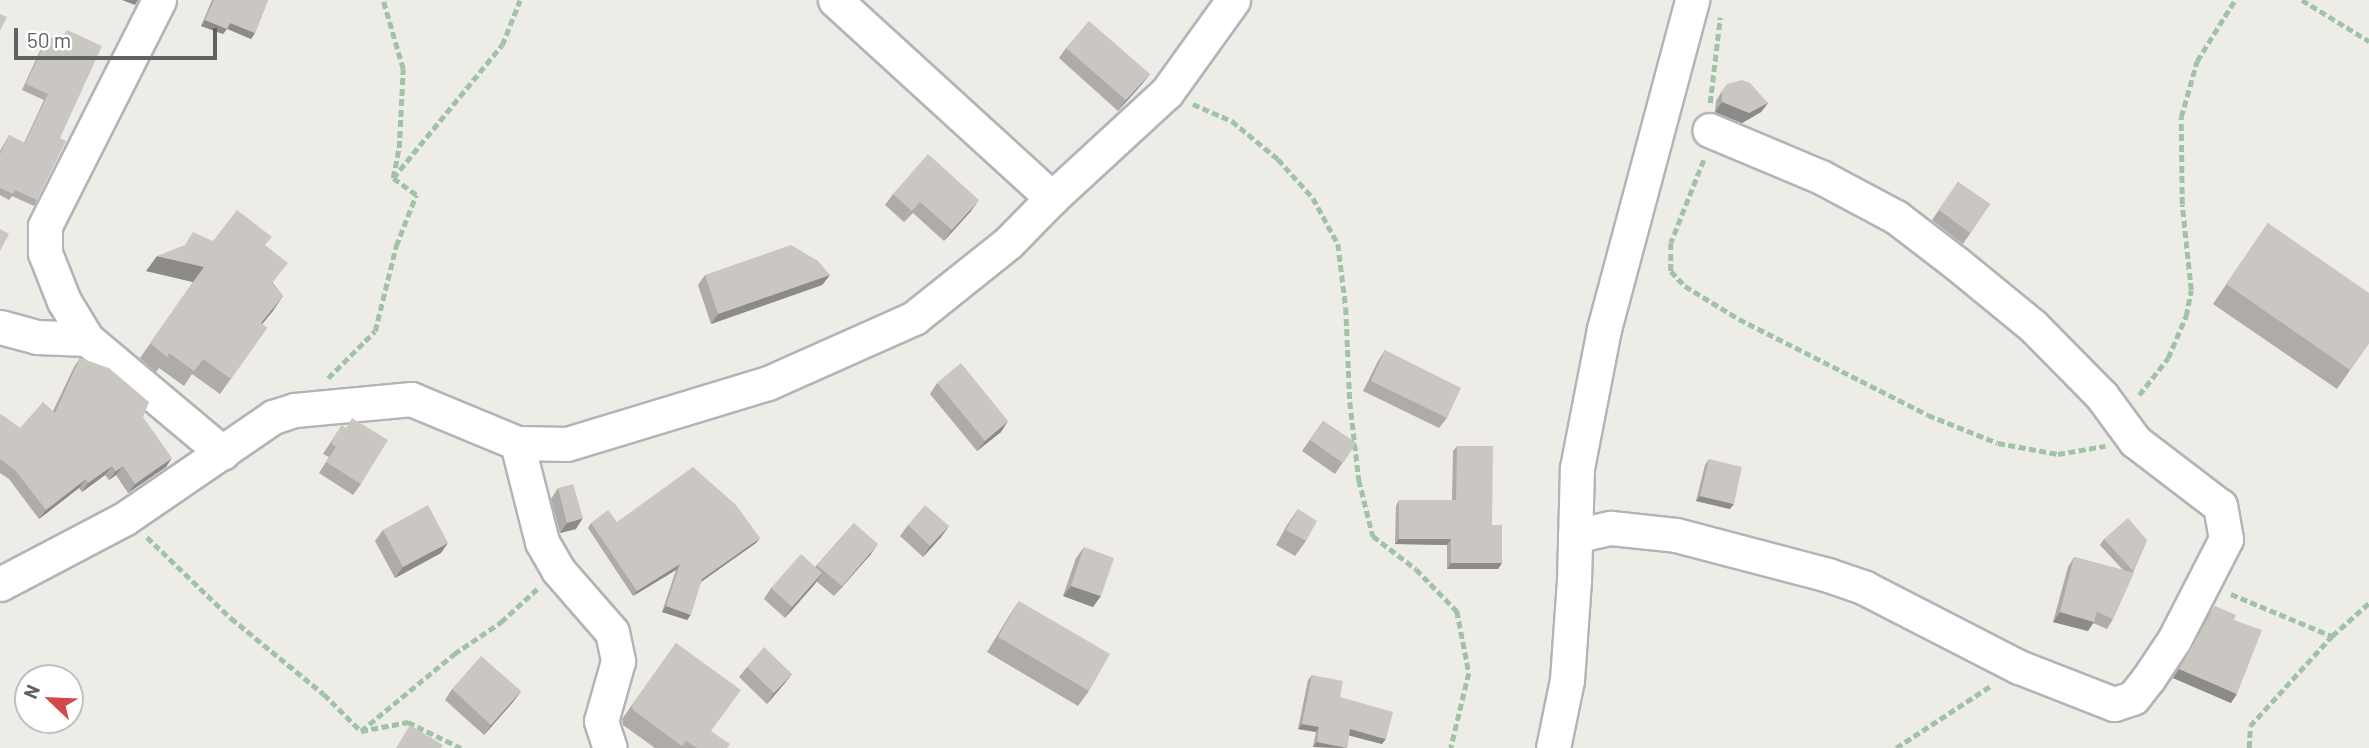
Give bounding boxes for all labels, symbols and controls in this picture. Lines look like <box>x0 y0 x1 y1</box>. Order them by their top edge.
scale bar <box>18 14 220 58</box>
text: 50 m <box>27 27 71 52</box>
north arrow <box>14 664 84 734</box>
text: N <box>18 681 44 702</box>

